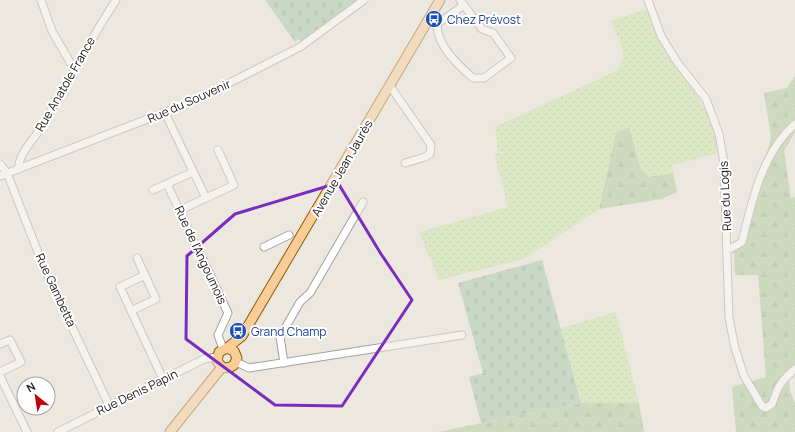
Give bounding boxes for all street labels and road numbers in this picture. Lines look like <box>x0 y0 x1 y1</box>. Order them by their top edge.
street label: Rue Anatole France <box>31 34 99 134</box>
street label: Rue du Souvenir <box>145 75 234 127</box>
street label: Avenue Jean Jaurès <box>307 116 377 220</box>
street label: Rue du Logis <box>715 161 735 231</box>
street label: Rue de l'Angoumois <box>171 203 231 307</box>
street label: Rue Gambetta <box>32 251 80 329</box>
street label: Rue Denis Papin <box>94 365 180 419</box>

